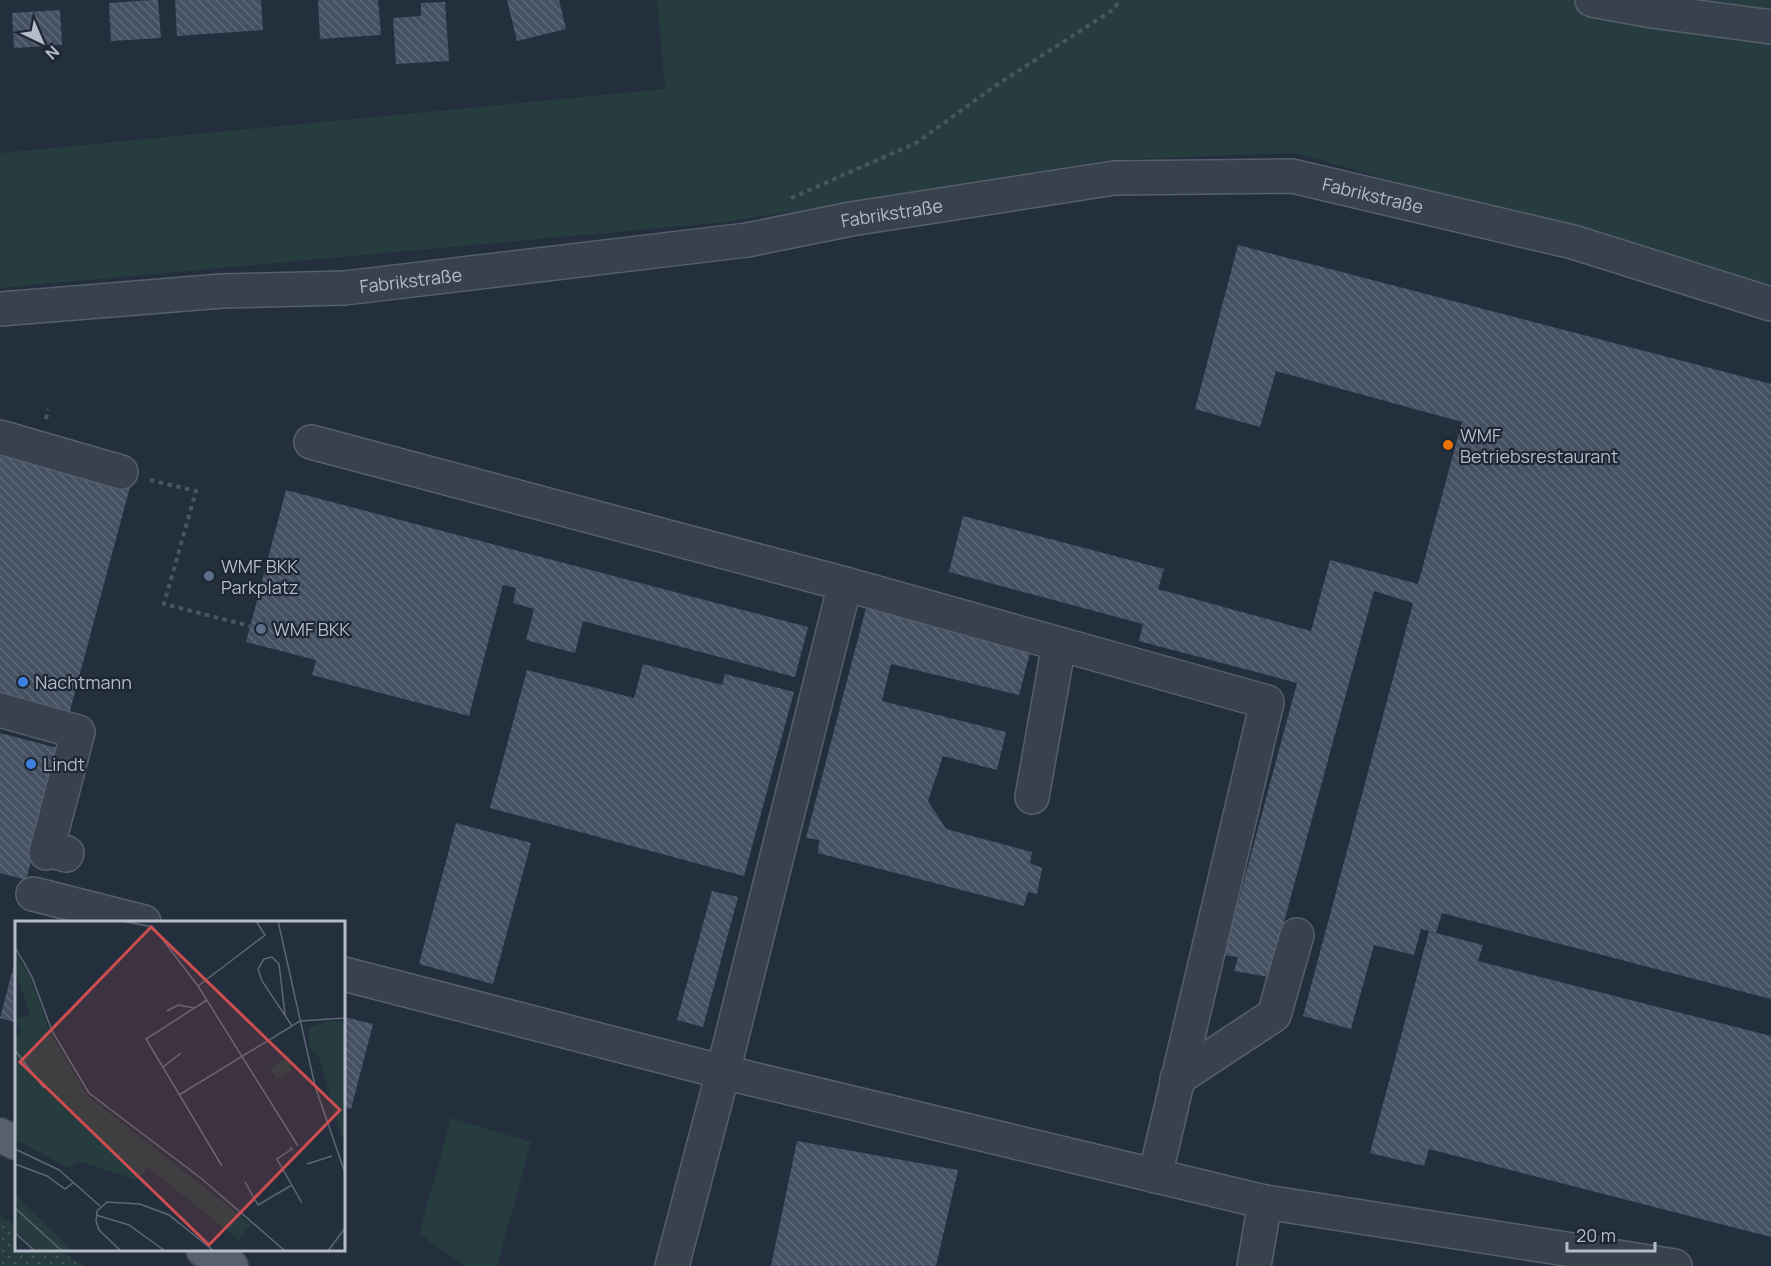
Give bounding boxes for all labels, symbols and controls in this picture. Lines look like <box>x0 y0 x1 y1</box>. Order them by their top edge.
north arrow <box>12 12 72 72</box>
text: N <box>41 41 64 65</box>
street label: Fabrikstraße <box>1320 172 1426 218</box>
street label: Fabrikstraße <box>839 193 944 233</box>
street label: Fabrikstraße <box>358 262 463 298</box>
place label: WMF Betriebsrestaurant <box>1460 423 1618 468</box>
marker: WMF Betriebsrestaurant <box>1441 438 1455 452</box>
place label: WMF BKK Parkplatz <box>221 554 298 599</box>
marker: WMF BKK Parkplatz <box>202 569 216 583</box>
place label: WMF BKK <box>273 617 350 641</box>
marker: WMF BKK <box>254 622 268 636</box>
place label: Nachtmann <box>35 670 132 694</box>
marker: Nachtmann <box>16 675 30 689</box>
place label: Lindt <box>43 752 85 776</box>
marker: Lindt <box>24 757 38 771</box>
inset map <box>15 921 345 1251</box>
scale bar <box>1567 1215 1656 1253</box>
text: 20 m <box>1576 1223 1616 1247</box>

